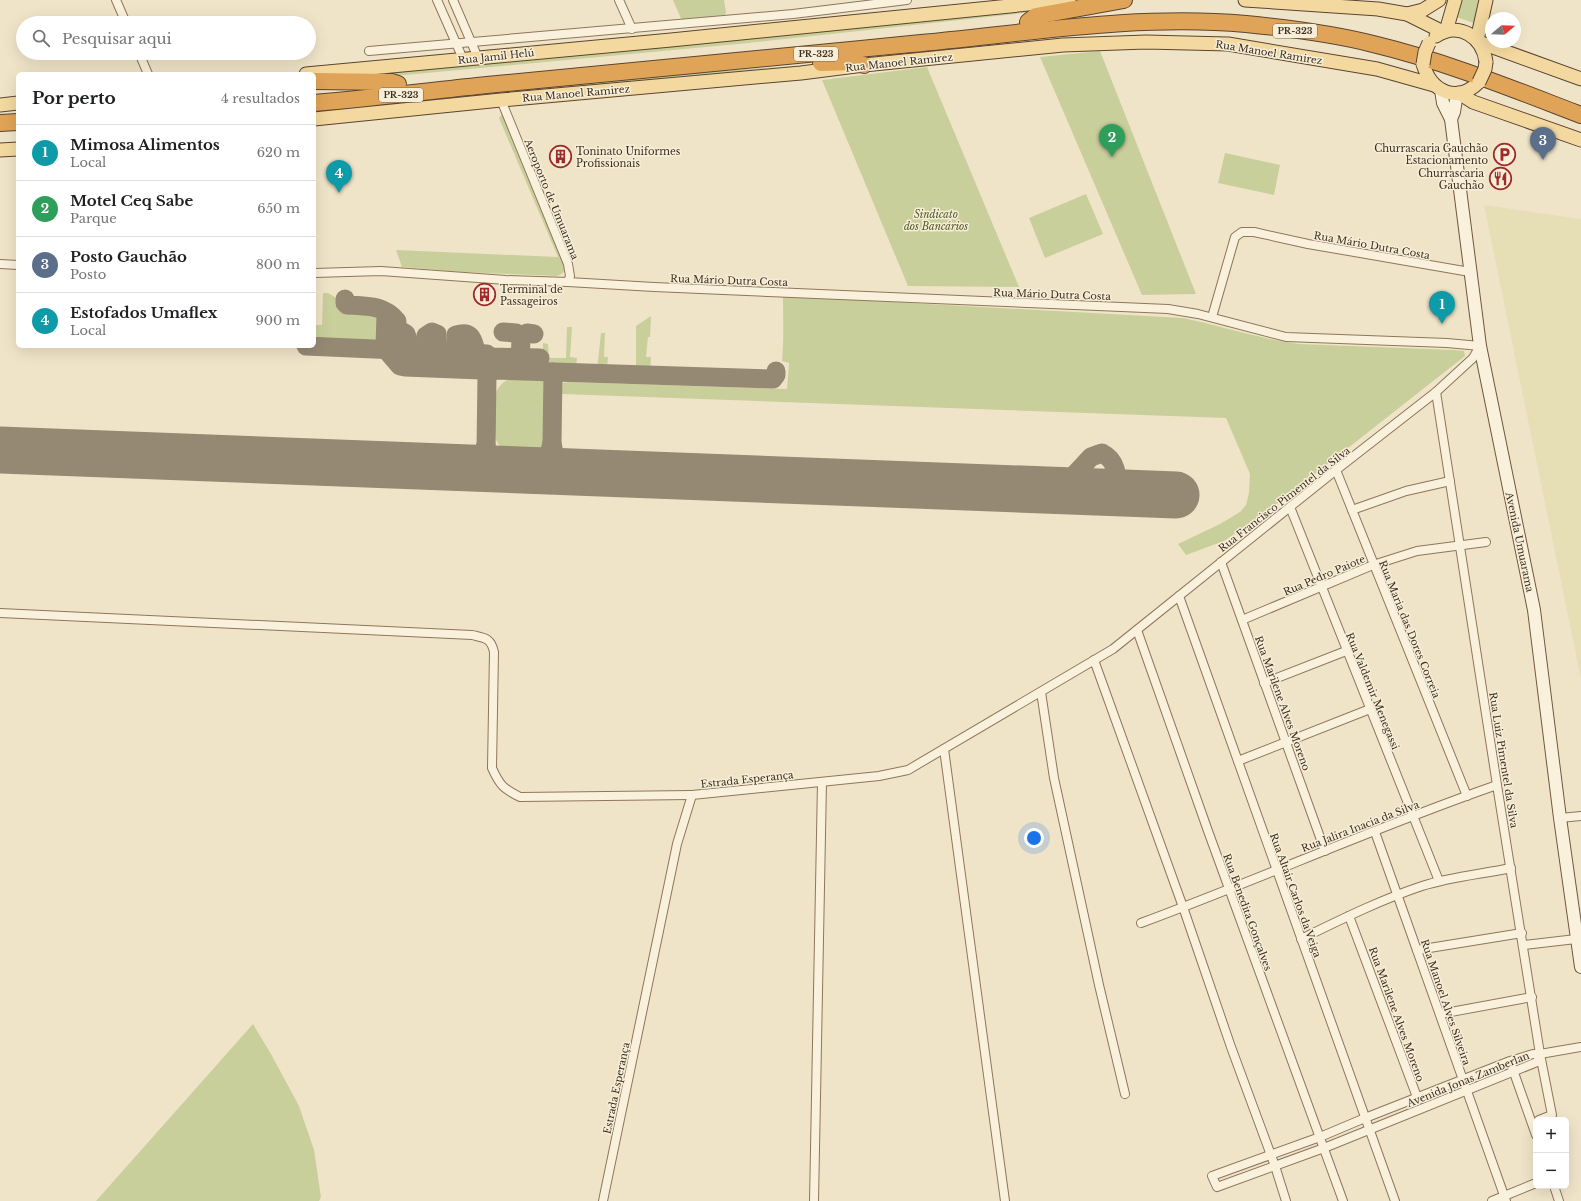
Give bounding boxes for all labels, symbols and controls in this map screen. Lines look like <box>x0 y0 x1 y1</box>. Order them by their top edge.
north arrow <box>1485 12 1521 48</box>
search box <box>16 16 316 60</box>
road number: PR-323 <box>1273 24 1317 38</box>
icon: search <box>30 27 52 49</box>
text: Pesquisar aqui <box>62 29 172 48</box>
street label: Rua Manoel Ramirez <box>1215 38 1324 67</box>
street label: Rua Jamil Helú <box>457 46 535 67</box>
road number: PR-323 <box>794 47 838 61</box>
street label: Rua Manoel Ramirez <box>845 50 954 75</box>
street label: Rua Manoel Ramirez <box>522 82 631 105</box>
text: Por perto <box>32 88 116 109</box>
road number: PR-323 <box>379 88 423 102</box>
text: 4 resultados <box>221 90 300 107</box>
pin: 2 <box>1099 124 1125 157</box>
pin: 3 <box>1530 127 1556 160</box>
text: Mimosa Alimentos <box>70 135 220 154</box>
street label: Aeroporto de Umuarama <box>521 136 582 262</box>
parking icon: Churrascaria Gauchão Estacionamento <box>1491 141 1517 167</box>
place label: Churrascaria Gauchão Estacionamento <box>1374 142 1488 167</box>
text: 1 <box>42 144 48 161</box>
text: 620 m <box>257 144 300 161</box>
building icon: Toninato Uniformes Profissionais <box>547 144 573 170</box>
place label: Toninato Uniformes Profissionais <box>576 145 681 170</box>
text: Local <box>70 154 106 171</box>
pin: 4 <box>326 160 352 193</box>
restaurant icon: Churrascaria Gauchão <box>1487 166 1513 192</box>
place label: Churrascaria Gauchão <box>1418 167 1484 192</box>
text: Motel Ceq Sabe <box>70 191 193 210</box>
text: 2 <box>41 200 49 217</box>
text: 650 m <box>257 200 300 217</box>
park label: Sindicato dos Bancários <box>904 208 968 233</box>
text: Parque <box>70 210 117 227</box>
street label: Rua Mário Dutra Costa <box>1313 229 1431 262</box>
text: Posto Gauchão <box>70 247 187 266</box>
text: 3 <box>41 256 49 273</box>
text: 800 m <box>256 256 300 273</box>
text: Posto <box>70 266 106 283</box>
street label: Rua Mário Dutra Costa <box>670 272 788 289</box>
building icon: Terminal de Passageiros <box>471 282 497 308</box>
place label: Terminal de Passageiros <box>500 283 563 308</box>
street label: Rua Mário Dutra Costa <box>993 286 1111 303</box>
pin: 1 <box>1429 291 1455 324</box>
text: Estofados Umaflex <box>70 303 218 322</box>
text: 4 <box>41 312 49 329</box>
text: 900 m <box>255 312 300 329</box>
text: Local <box>70 322 106 339</box>
street label: Rua Francisco Pimentel da Silva <box>1216 444 1353 555</box>
street label: Avenida Umuarama <box>1502 490 1537 594</box>
street label: Rua Pedro Paiote <box>1281 552 1367 599</box>
street label: Rua Maria das Dores Correia <box>1376 558 1443 700</box>
street label: Rua Valdemir Menegassi <box>1343 631 1402 752</box>
street label: Rua Marilene Alves Moreno <box>1252 634 1313 773</box>
street label: Rua Luiz Pimentel da Silva <box>1486 691 1521 829</box>
street label: Estrada Esperança <box>700 768 795 791</box>
street label: Rua Jalira Inacia da Silva <box>1299 798 1421 855</box>
your location <box>1024 828 1044 848</box>
street label: Rua Altair Carlos da Veiga <box>1267 831 1324 960</box>
street label: Rua Benedita Gonçalves <box>1220 852 1275 973</box>
street label: Rua Manoel Alves Silveira <box>1418 937 1473 1067</box>
street label: Rua Marilene Alves Moreno <box>1366 945 1427 1084</box>
street label: Estrada Esperança <box>600 1041 633 1135</box>
street label: Avenida Jonas Zamberlan <box>1404 1049 1531 1110</box>
map controls <box>1533 1117 1569 1189</box>
button: + <box>1533 1117 1569 1153</box>
button: − <box>1533 1153 1569 1189</box>

